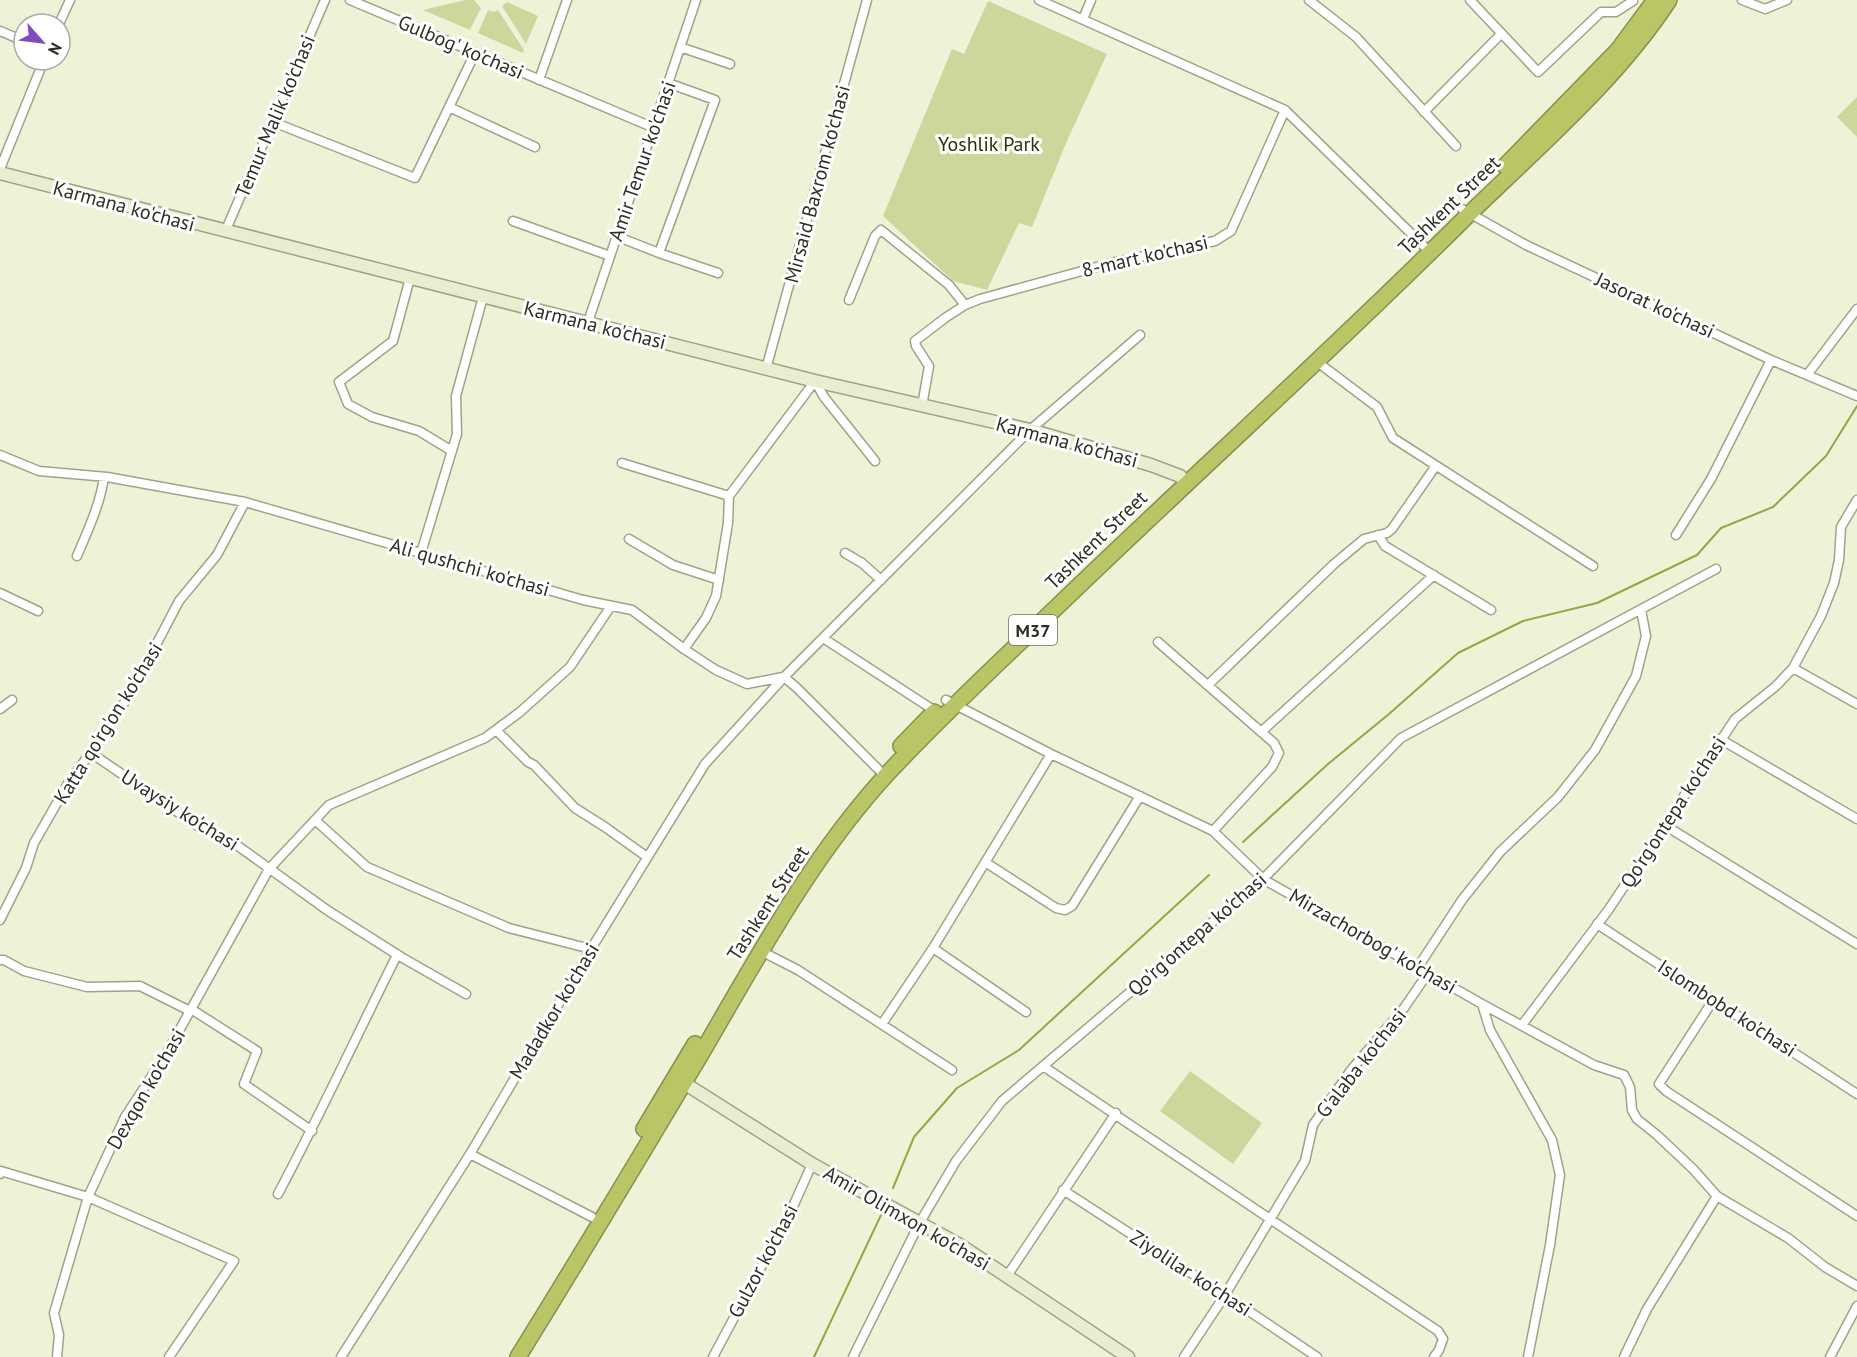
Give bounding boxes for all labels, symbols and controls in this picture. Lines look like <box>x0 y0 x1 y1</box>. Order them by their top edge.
street label: Gulbog' ko'chasi <box>394 9 528 85</box>
north arrow <box>12 12 72 72</box>
street label: Temur Malik ko'chasi <box>229 31 321 201</box>
text: N <box>44 40 67 58</box>
street label: Amir Temur ko'chasi <box>602 77 682 245</box>
street label: Mirsaid Baxrom ko'chasi <box>778 82 856 286</box>
park label: Yoshlik Park <box>938 131 1040 157</box>
street label: Tashkent Street <box>1393 150 1506 260</box>
street label: Karmana ko'chasi <box>50 175 198 237</box>
street label: 8-mart ko'chasi <box>1079 229 1211 283</box>
street label: Jasorat ko'chasi <box>1590 266 1719 344</box>
street label: Karmana ko'chasi <box>521 295 669 355</box>
street label: Karmana ko'chasi <box>993 411 1141 473</box>
street label: Tashkent Street <box>1040 485 1153 595</box>
street label: Ali qushchi ko'chasi <box>387 532 553 602</box>
road number: M37 <box>1009 615 1057 645</box>
street label: Katta qo'rg'on ko'chasi <box>48 637 168 809</box>
street label: Qo'rg'ontepa ko'chasi <box>1614 731 1732 893</box>
street label: Uvaysiy ko'chasi <box>116 763 244 857</box>
street label: Tashkent Street <box>721 840 815 965</box>
street label: Qo'rg'ontepa ko'chasi <box>1122 867 1272 1001</box>
street label: Mirzachorbog' ko'chasi <box>1284 882 1462 1000</box>
street label: Madadkor ko'chasi <box>503 938 605 1084</box>
street label: Islombobd ko'chasi <box>1653 953 1801 1063</box>
street label: G'alaba ko'chasi <box>1310 1003 1412 1123</box>
street label: Dexqon ko'chasi <box>101 1024 191 1154</box>
street label: Amir Olimxon ko'chasi <box>819 1160 995 1276</box>
street label: Gulzor ko'chasi <box>722 1200 804 1322</box>
street label: Ziyolilar ko'chasi <box>1125 1224 1257 1322</box>

